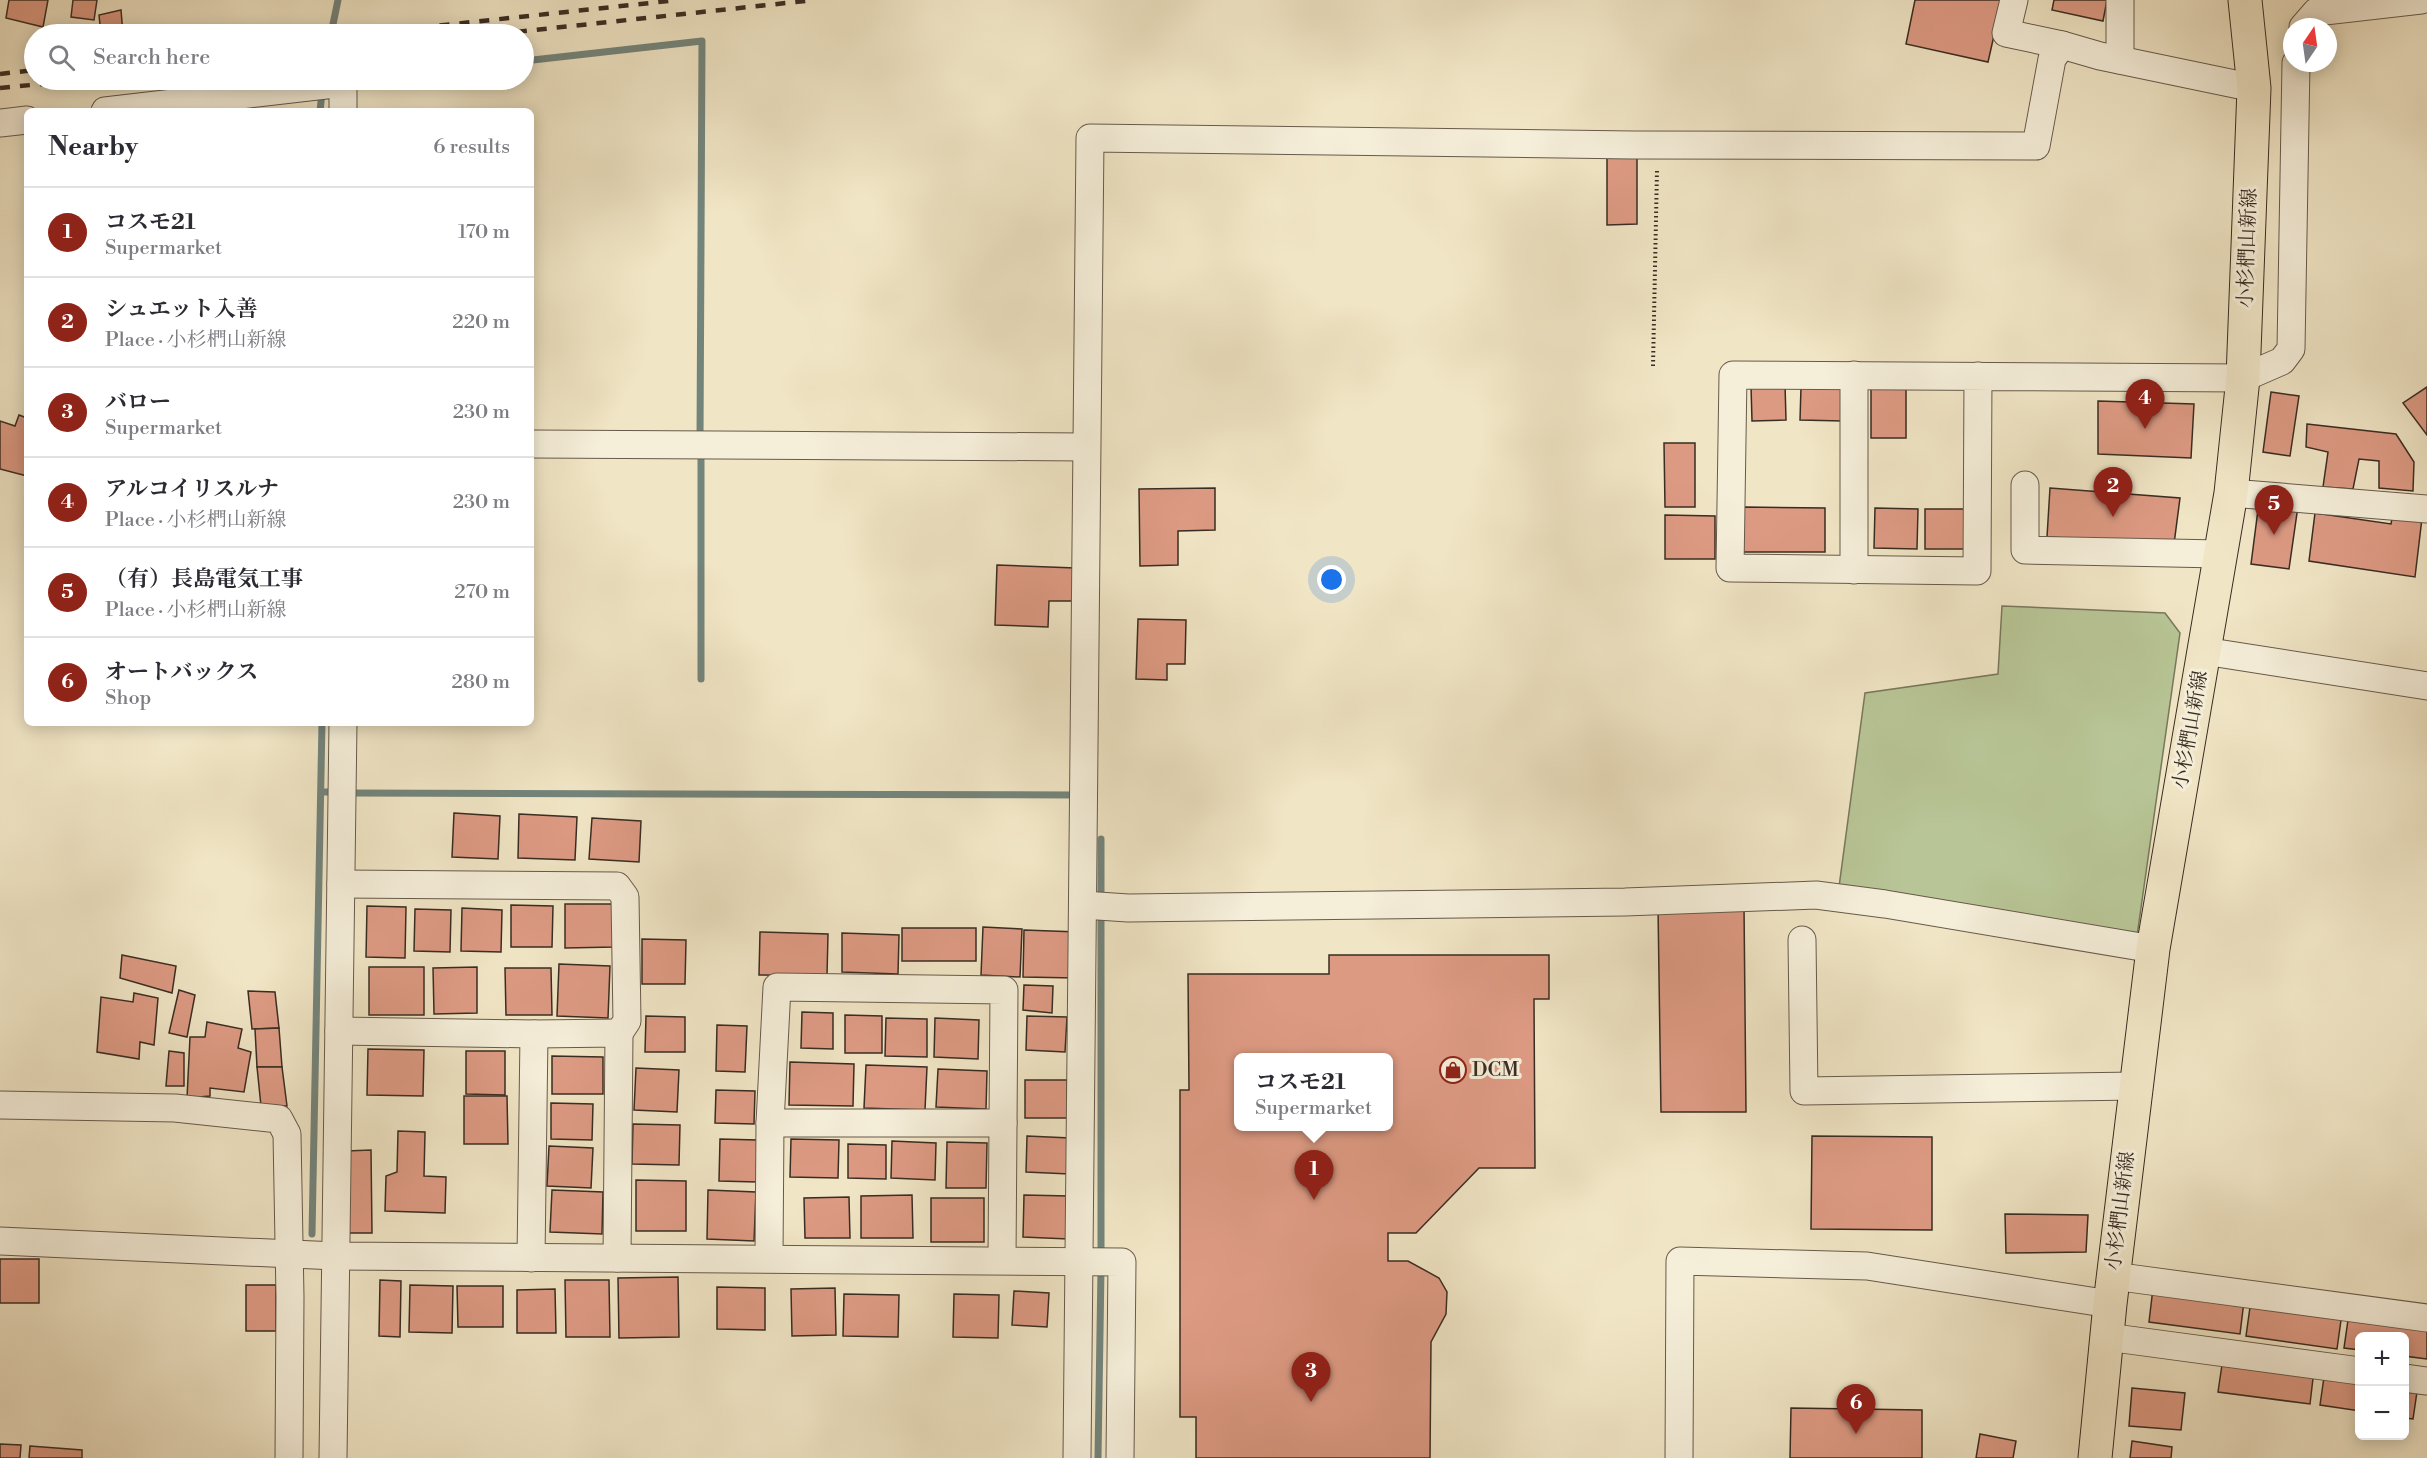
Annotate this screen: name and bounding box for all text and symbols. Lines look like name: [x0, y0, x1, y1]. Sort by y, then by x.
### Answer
north arrow: [2283, 18, 2337, 72]
search box: [24, 24, 534, 90]
icon: search: [45, 41, 78, 74]
text: Search here: [93, 44, 210, 71]
text: Nearby: [48, 131, 138, 163]
text: 6 results: [433, 135, 510, 160]
street label: 小杉椚山新線: [2233, 188, 2263, 308]
text: コスモ21: [105, 209, 196, 236]
text: 1: [63, 220, 72, 245]
text: 170 m: [458, 220, 510, 245]
text: Supermarket: [105, 236, 222, 261]
text: シュエット入善: [105, 296, 258, 323]
text: 2: [61, 310, 74, 335]
text: 220 m: [452, 310, 510, 335]
text: Place · 小杉椚山新線: [105, 328, 286, 353]
pin: 4: [2126, 380, 2164, 429]
text: バロー: [105, 389, 171, 416]
text: 3: [61, 400, 74, 425]
text: 230 m: [453, 400, 510, 425]
text: Supermarket: [105, 416, 222, 441]
pin: 2: [2094, 468, 2132, 517]
text: アルコイリスルナ: [105, 476, 279, 503]
pin: 5: [2254, 486, 2294, 535]
text: 4: [61, 490, 74, 515]
text: 230 m: [453, 490, 510, 515]
text: Place · 小杉椚山新線: [105, 508, 286, 533]
your location: [1317, 565, 1346, 594]
text: （有）長島電気工事: [105, 566, 303, 593]
text: 5: [61, 580, 74, 605]
text: 270 m: [454, 580, 510, 605]
text: Place · 小杉椚山新線: [105, 598, 286, 623]
text: オートバックス: [105, 659, 258, 686]
street label: 小杉椚山新線: [2168, 669, 2214, 791]
text: 6: [61, 670, 74, 695]
text: 280 m: [451, 670, 510, 695]
text: Shop: [105, 686, 151, 711]
popup: [1234, 1053, 1393, 1131]
shop icon: DCM: [1438, 1055, 1468, 1085]
place label: DCM: [1472, 1058, 1519, 1083]
text: コスモ21: [1255, 1069, 1346, 1096]
text: Supermarket: [1255, 1096, 1372, 1121]
pin: 1: [1294, 1150, 1334, 1200]
street label: 小杉椚山新線: [2101, 1150, 2141, 1272]
map controls: [2355, 1332, 2409, 1440]
button: +: [2355, 1332, 2409, 1386]
pin: 3: [1292, 1352, 1330, 1402]
pin: 6: [1836, 1384, 1876, 1434]
button: −: [2355, 1386, 2409, 1440]

